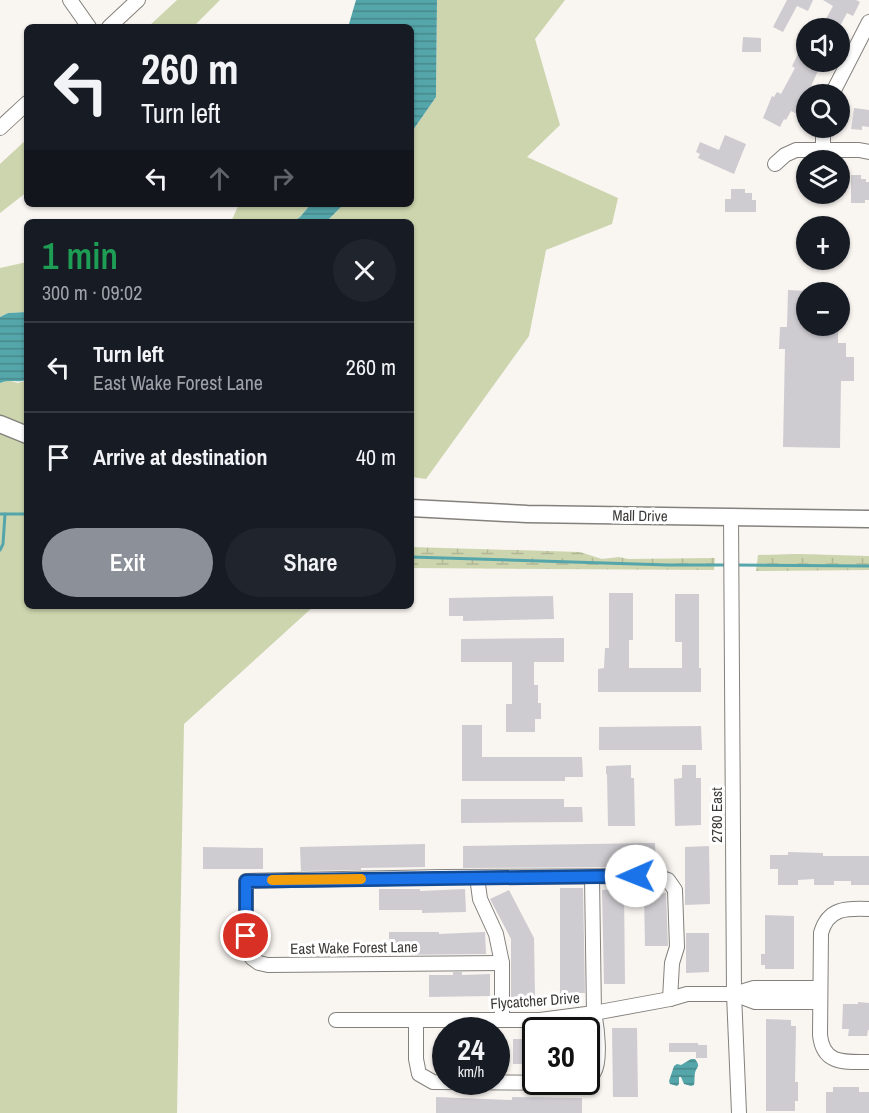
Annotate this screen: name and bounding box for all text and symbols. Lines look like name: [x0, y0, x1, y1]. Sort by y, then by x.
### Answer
map controls: [796, 18, 850, 336]
button: sound: [796, 18, 850, 72]
text: 260 m: [141, 41, 239, 97]
icon: left: [42, 48, 120, 126]
button: search: [796, 84, 850, 138]
text: Turn left: [141, 95, 220, 131]
button: layers: [796, 150, 850, 204]
icon: left: [140, 162, 173, 195]
icon: ahead: [203, 162, 236, 195]
icon: right: [266, 162, 299, 195]
button: +: [796, 216, 850, 270]
text: 1 min: [42, 232, 118, 280]
button: close: [333, 239, 396, 302]
text: 300 m · 09:02: [42, 279, 142, 306]
button: −: [796, 282, 850, 336]
text: Turn left: [93, 339, 164, 369]
icon: left: [42, 351, 75, 384]
text: 260 m: [346, 352, 396, 382]
text: East Wake Forest Lane: [93, 369, 263, 396]
icon: arrive: [42, 441, 75, 474]
text: Arrive at destination: [93, 442, 267, 472]
text: 40 m: [356, 442, 396, 472]
street label: Mall Drive: [612, 505, 668, 526]
button: Exit: [42, 528, 213, 597]
button: Share: [225, 528, 396, 597]
street label: 2780 East: [706, 787, 727, 843]
position arrow: [604, 844, 668, 908]
pin: [220, 910, 271, 961]
icon: arrive: [229, 919, 262, 952]
street label: East Wake Forest Lane: [290, 936, 418, 959]
street label: Flycatcher Drive: [490, 987, 581, 1014]
speed limit sign: 30: [522, 1017, 600, 1095]
text: 24: [457, 1029, 485, 1069]
text: km/h: [458, 1061, 484, 1082]

